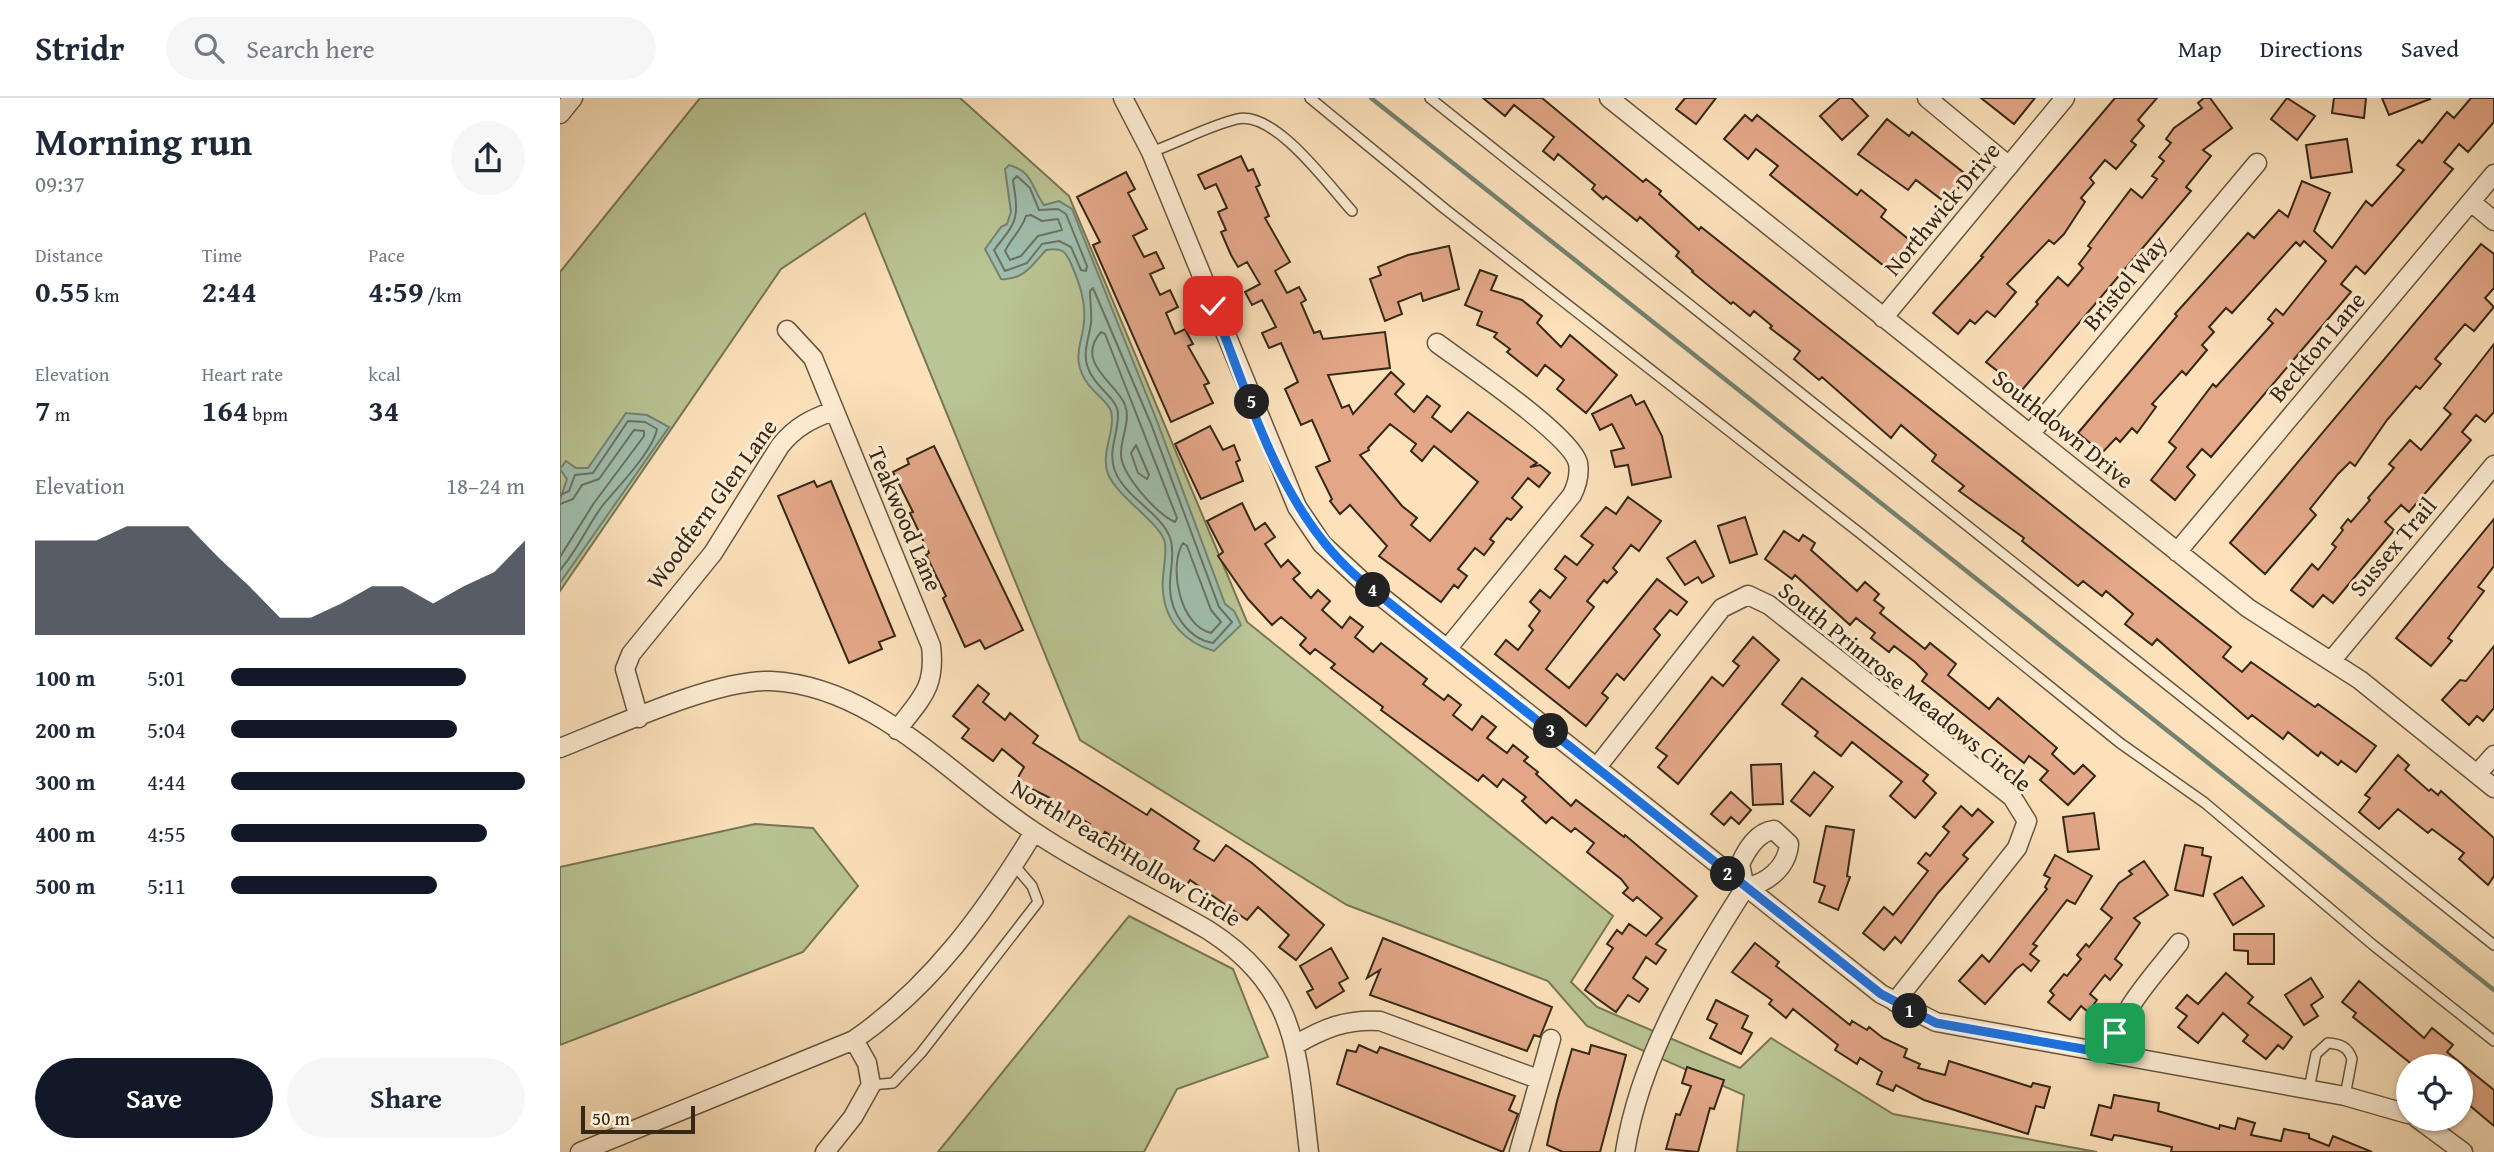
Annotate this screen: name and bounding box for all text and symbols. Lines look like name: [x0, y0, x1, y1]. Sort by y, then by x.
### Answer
search box: [166, 17, 656, 80]
text: Stridr: [35, 24, 124, 72]
icon: search: [190, 29, 228, 67]
text: Search here: [246, 29, 375, 68]
text: Map: [2178, 31, 2222, 66]
text: Directions: [2260, 31, 2363, 66]
text: Saved: [2401, 31, 2459, 66]
text: Morning run: [35, 113, 252, 169]
button: share: [451, 121, 525, 195]
street label: Northwick Drive: [1875, 134, 2008, 283]
text: 09:37: [35, 167, 85, 200]
street label: Bristol Way: [2074, 227, 2175, 338]
text: Distance: [35, 241, 103, 269]
text: Time: [202, 241, 242, 269]
text: Pace: [368, 241, 405, 269]
text: 0.55: [35, 269, 90, 313]
text: 2:44: [202, 269, 257, 313]
text: 4:59: [368, 269, 423, 313]
pin: [1183, 276, 1243, 336]
text: km: [90, 281, 119, 309]
text: /km: [423, 281, 462, 309]
street label: Beckton Lane: [2260, 284, 2373, 409]
icon: check: [1194, 287, 1232, 325]
text: Elevation: [35, 360, 109, 388]
text: Heart rate: [202, 360, 283, 388]
text: kcal: [368, 360, 401, 388]
street label: Southdown Drive: [1985, 360, 2142, 497]
pin: 5: [1234, 384, 1270, 420]
text: 5: [1247, 387, 1256, 415]
text: 7: [35, 388, 51, 432]
text: 164: [202, 388, 248, 432]
text: 34: [368, 388, 399, 432]
text: m: [51, 400, 70, 428]
text: bpm: [248, 400, 288, 428]
street label: Woodfern Glen Lane: [638, 411, 785, 596]
street label: Teakwood Lane: [859, 441, 952, 597]
text: Elevation: [35, 469, 125, 502]
text: 18–24 m: [446, 469, 525, 502]
street label: Sussex Trail: [2341, 489, 2445, 604]
pin: 4: [1356, 573, 1390, 608]
street label: South Primrose Meadows Circle: [1771, 573, 2040, 800]
text: 4: [1368, 575, 1377, 603]
text: 100 m: [35, 661, 96, 694]
text: 5:01: [147, 661, 186, 694]
text: 200 m: [35, 713, 96, 746]
text: 5:04: [147, 713, 186, 746]
pin: 3: [1534, 714, 1569, 748]
text: 3: [1546, 716, 1555, 744]
text: 300 m: [35, 765, 96, 798]
text: 4:44: [147, 765, 186, 798]
street label: North Peach Hollow Circle: [1005, 770, 1248, 935]
text: 400 m: [35, 817, 96, 850]
text: 4:55: [147, 817, 186, 850]
pin: 2: [1710, 856, 1746, 892]
text: 2: [1723, 859, 1732, 887]
text: 500 m: [35, 869, 96, 902]
text: 5:11: [147, 869, 186, 902]
pin: 1: [1892, 993, 1928, 1028]
text: 1: [1905, 996, 1914, 1024]
pin: [2085, 1003, 2145, 1063]
icon: arrive: [2096, 1014, 2134, 1052]
map controls: [2396, 1054, 2473, 1131]
button: locate: [2396, 1054, 2473, 1131]
button: Save: [35, 1058, 273, 1138]
button: Share: [287, 1058, 525, 1138]
scale bar: [581, 1103, 695, 1135]
text: 50 m: [592, 1104, 630, 1132]

